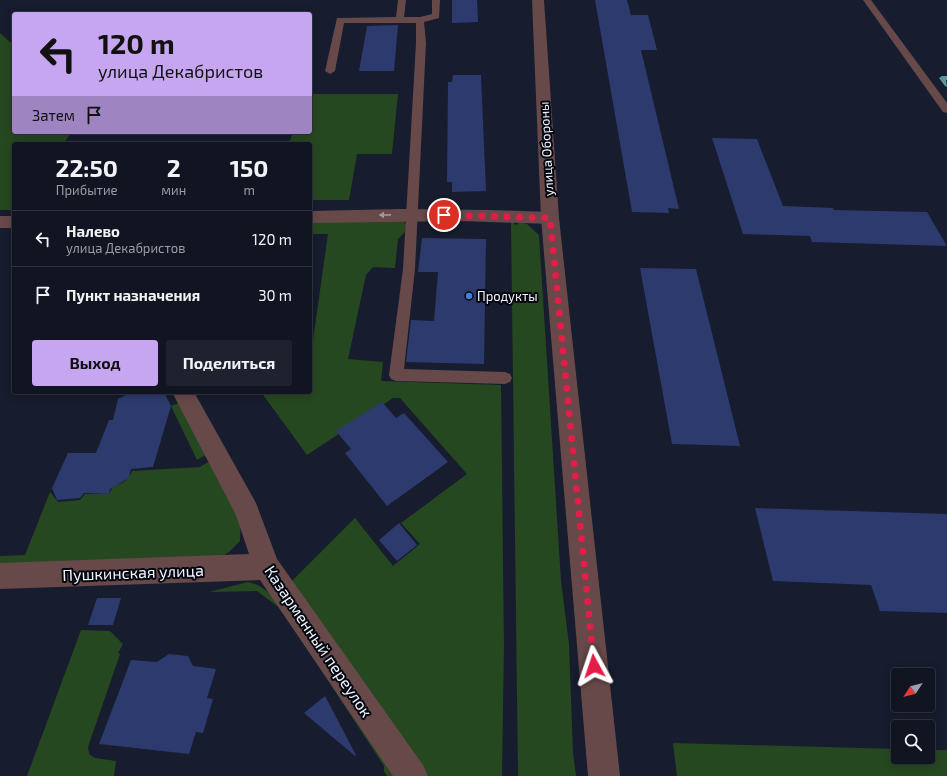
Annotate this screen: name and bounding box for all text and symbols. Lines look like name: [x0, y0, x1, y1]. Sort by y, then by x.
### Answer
text: 120 m: [98, 26, 175, 60]
icon: left: [32, 28, 84, 80]
text: улица Декабристов: [98, 60, 263, 82]
street label: улица Обороны: [536, 101, 556, 197]
icon: arrive: [83, 104, 105, 126]
text: Затем: [32, 106, 75, 124]
text: 22:50: [55, 153, 118, 182]
text: 2: [167, 153, 181, 182]
text: 150: [230, 153, 269, 182]
text: Прибытие: [56, 182, 118, 198]
text: мин: [161, 182, 186, 198]
text: m: [243, 182, 255, 198]
pin: [427, 198, 461, 232]
icon: arrive: [433, 204, 455, 226]
one-way arrow: [378, 212, 391, 218]
text: Налево: [66, 222, 120, 240]
icon: left: [32, 228, 54, 250]
text: 120 m: [252, 230, 292, 248]
text: улица Декабристов: [66, 240, 185, 256]
icon: arrive: [32, 284, 54, 306]
text: Пункт назначения: [66, 286, 200, 304]
text: 30 m: [258, 286, 292, 304]
place label: Продукты: [477, 288, 538, 304]
marker: Продукты: [464, 291, 474, 301]
button: Выход: [32, 340, 158, 386]
button: Поделиться: [166, 340, 292, 386]
street label: Пушкинская улица: [62, 560, 204, 585]
street label: Казарменный переулок: [260, 562, 377, 721]
position arrow: [573, 645, 615, 687]
north arrow: [891, 668, 935, 712]
map controls: [891, 668, 935, 764]
button: search: [891, 720, 935, 764]

